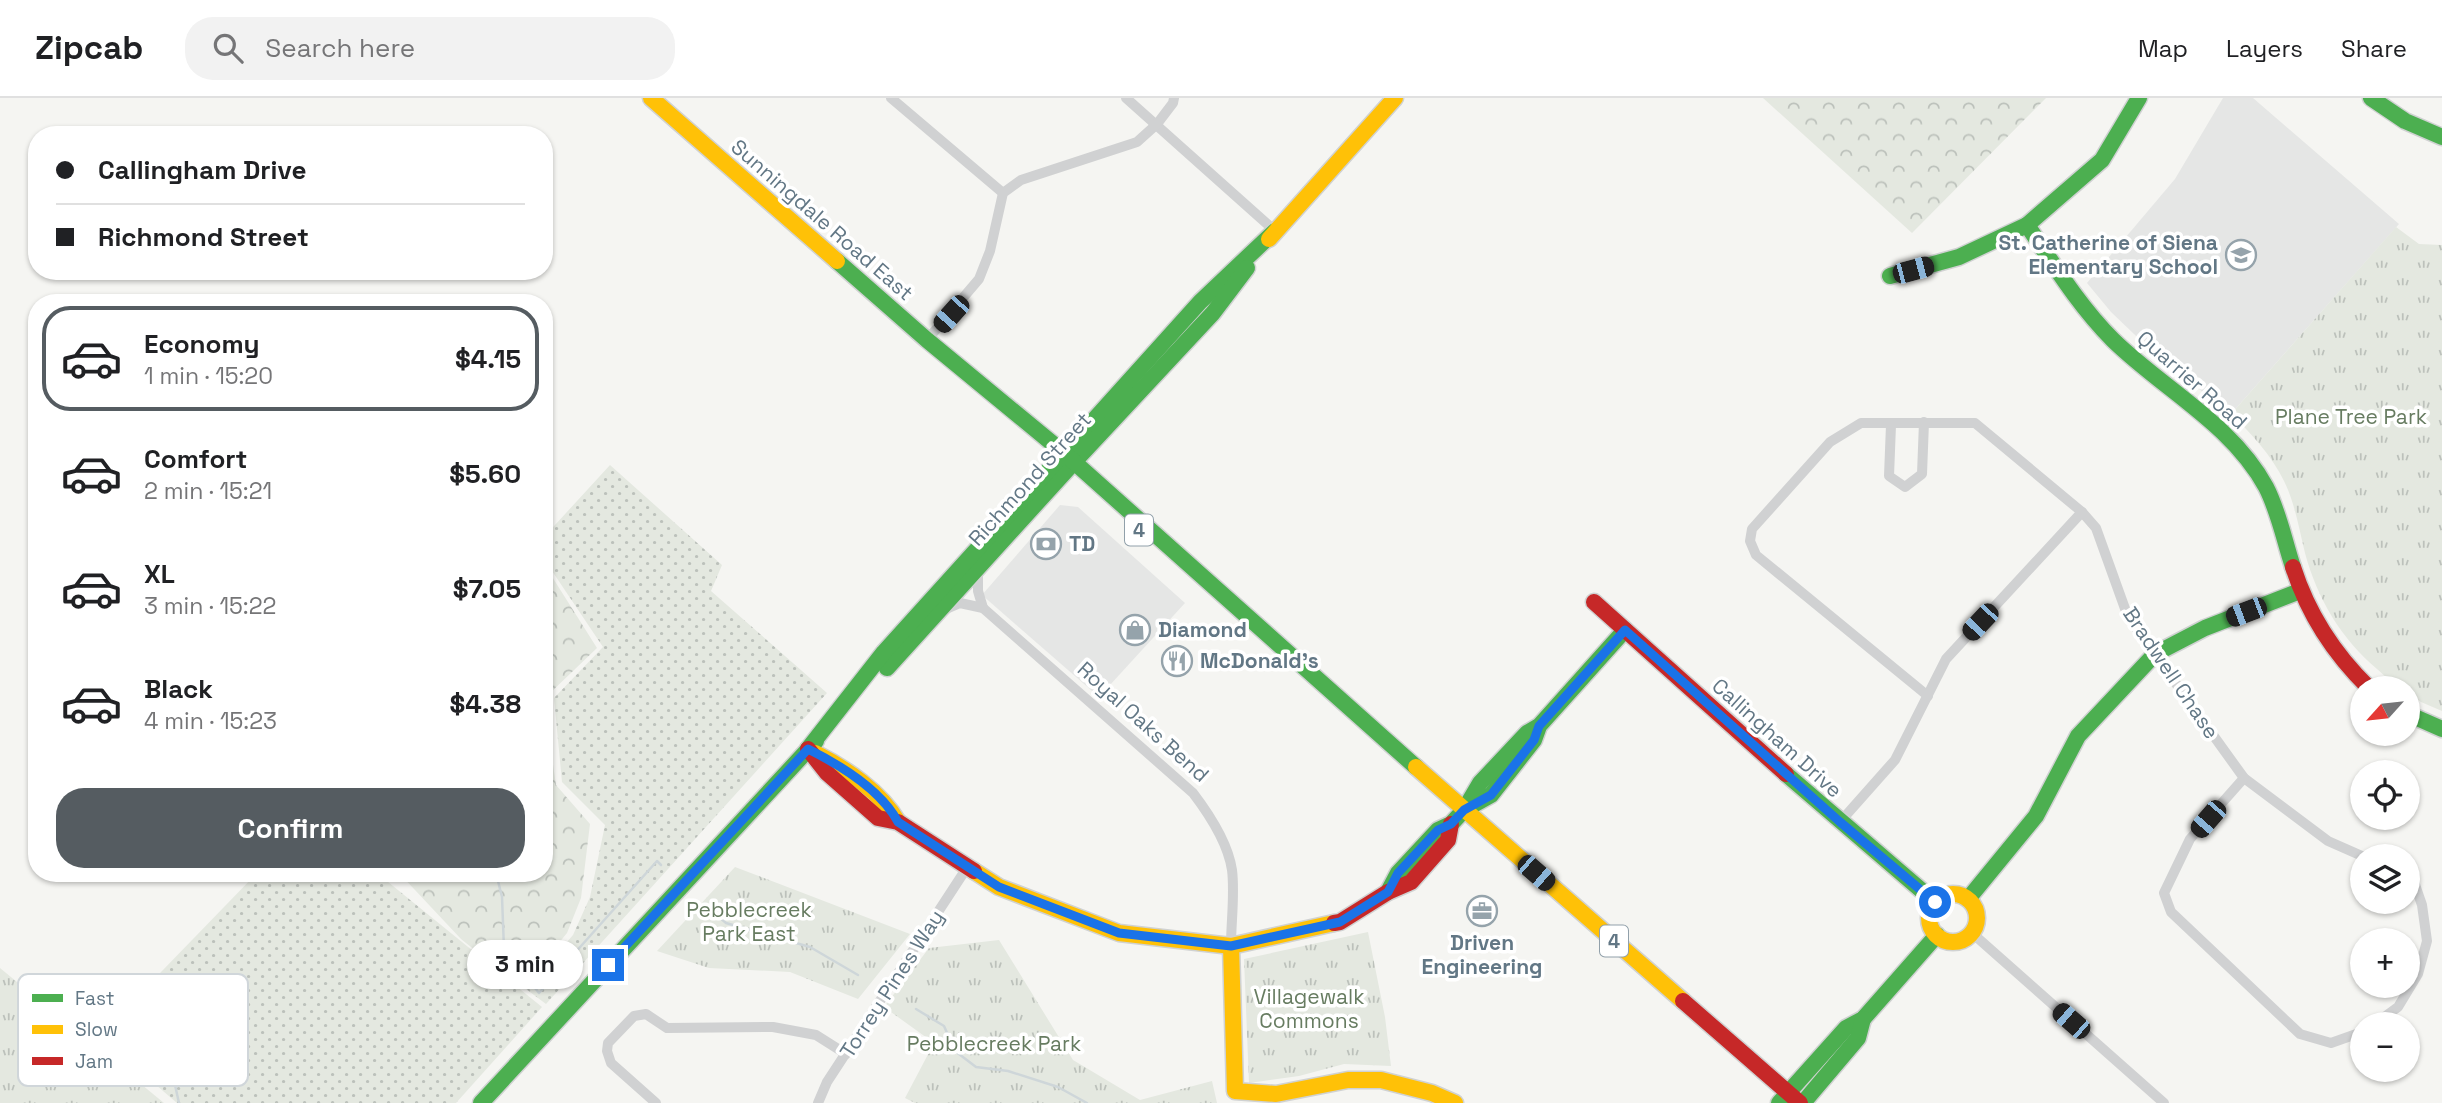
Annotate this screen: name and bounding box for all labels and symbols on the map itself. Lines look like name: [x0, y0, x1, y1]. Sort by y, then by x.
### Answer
street label: Sunningdale Road East: [726, 133, 919, 306]
place label: St. Catherine of Siena Elementary School: [1998, 229, 2218, 280]
school or university icon: St. Catherine of Siena Elementary School: [2224, 238, 2258, 272]
car: [1890, 254, 1937, 286]
car: [930, 291, 973, 337]
street label: Quarrier Road: [2132, 324, 2253, 435]
park label: Plane Tree Park: [2275, 403, 2427, 430]
street label: Richmond Street: [962, 406, 1097, 551]
road number: 4: [1125, 514, 1153, 546]
bank icon: TD: [1029, 527, 1063, 561]
place label: TD: [1069, 530, 1095, 557]
car: [2223, 595, 2270, 629]
car: [1958, 599, 2003, 645]
street label: Bradwell Chase: [2117, 602, 2225, 744]
shop icon: Diamond: [1118, 613, 1152, 647]
place label: Diamond: [1158, 616, 1247, 643]
restaurant icon: McDonald's: [1160, 644, 1194, 678]
place label: McDonald's: [1200, 647, 1319, 674]
street label: Royal Oaks Bend: [1072, 655, 1215, 788]
street label: Callingham Drive: [1707, 672, 1848, 803]
north arrow: [2350, 676, 2420, 746]
car: [2187, 796, 2230, 842]
car: [1514, 851, 1559, 895]
route start: [1919, 886, 1951, 918]
office icon: Driven Engineering: [1465, 894, 1499, 928]
park label: Pebblecreek Park East: [686, 896, 812, 947]
street label: Torrey Pines Way: [834, 904, 950, 1063]
road number: 4: [1600, 926, 1628, 956]
place label: Driven Engineering: [1422, 929, 1542, 980]
callout: 3 min: [468, 940, 584, 990]
route end: [592, 949, 624, 981]
legend: [18, 974, 248, 1086]
park label: Villagewalk Commons: [1253, 983, 1365, 1034]
text: Fast: [75, 986, 115, 1011]
car: [2049, 999, 2094, 1043]
text: Slow: [75, 1017, 118, 1042]
park label: Pebblecreek Park: [907, 1030, 1081, 1057]
text: Jam: [75, 1049, 113, 1074]

